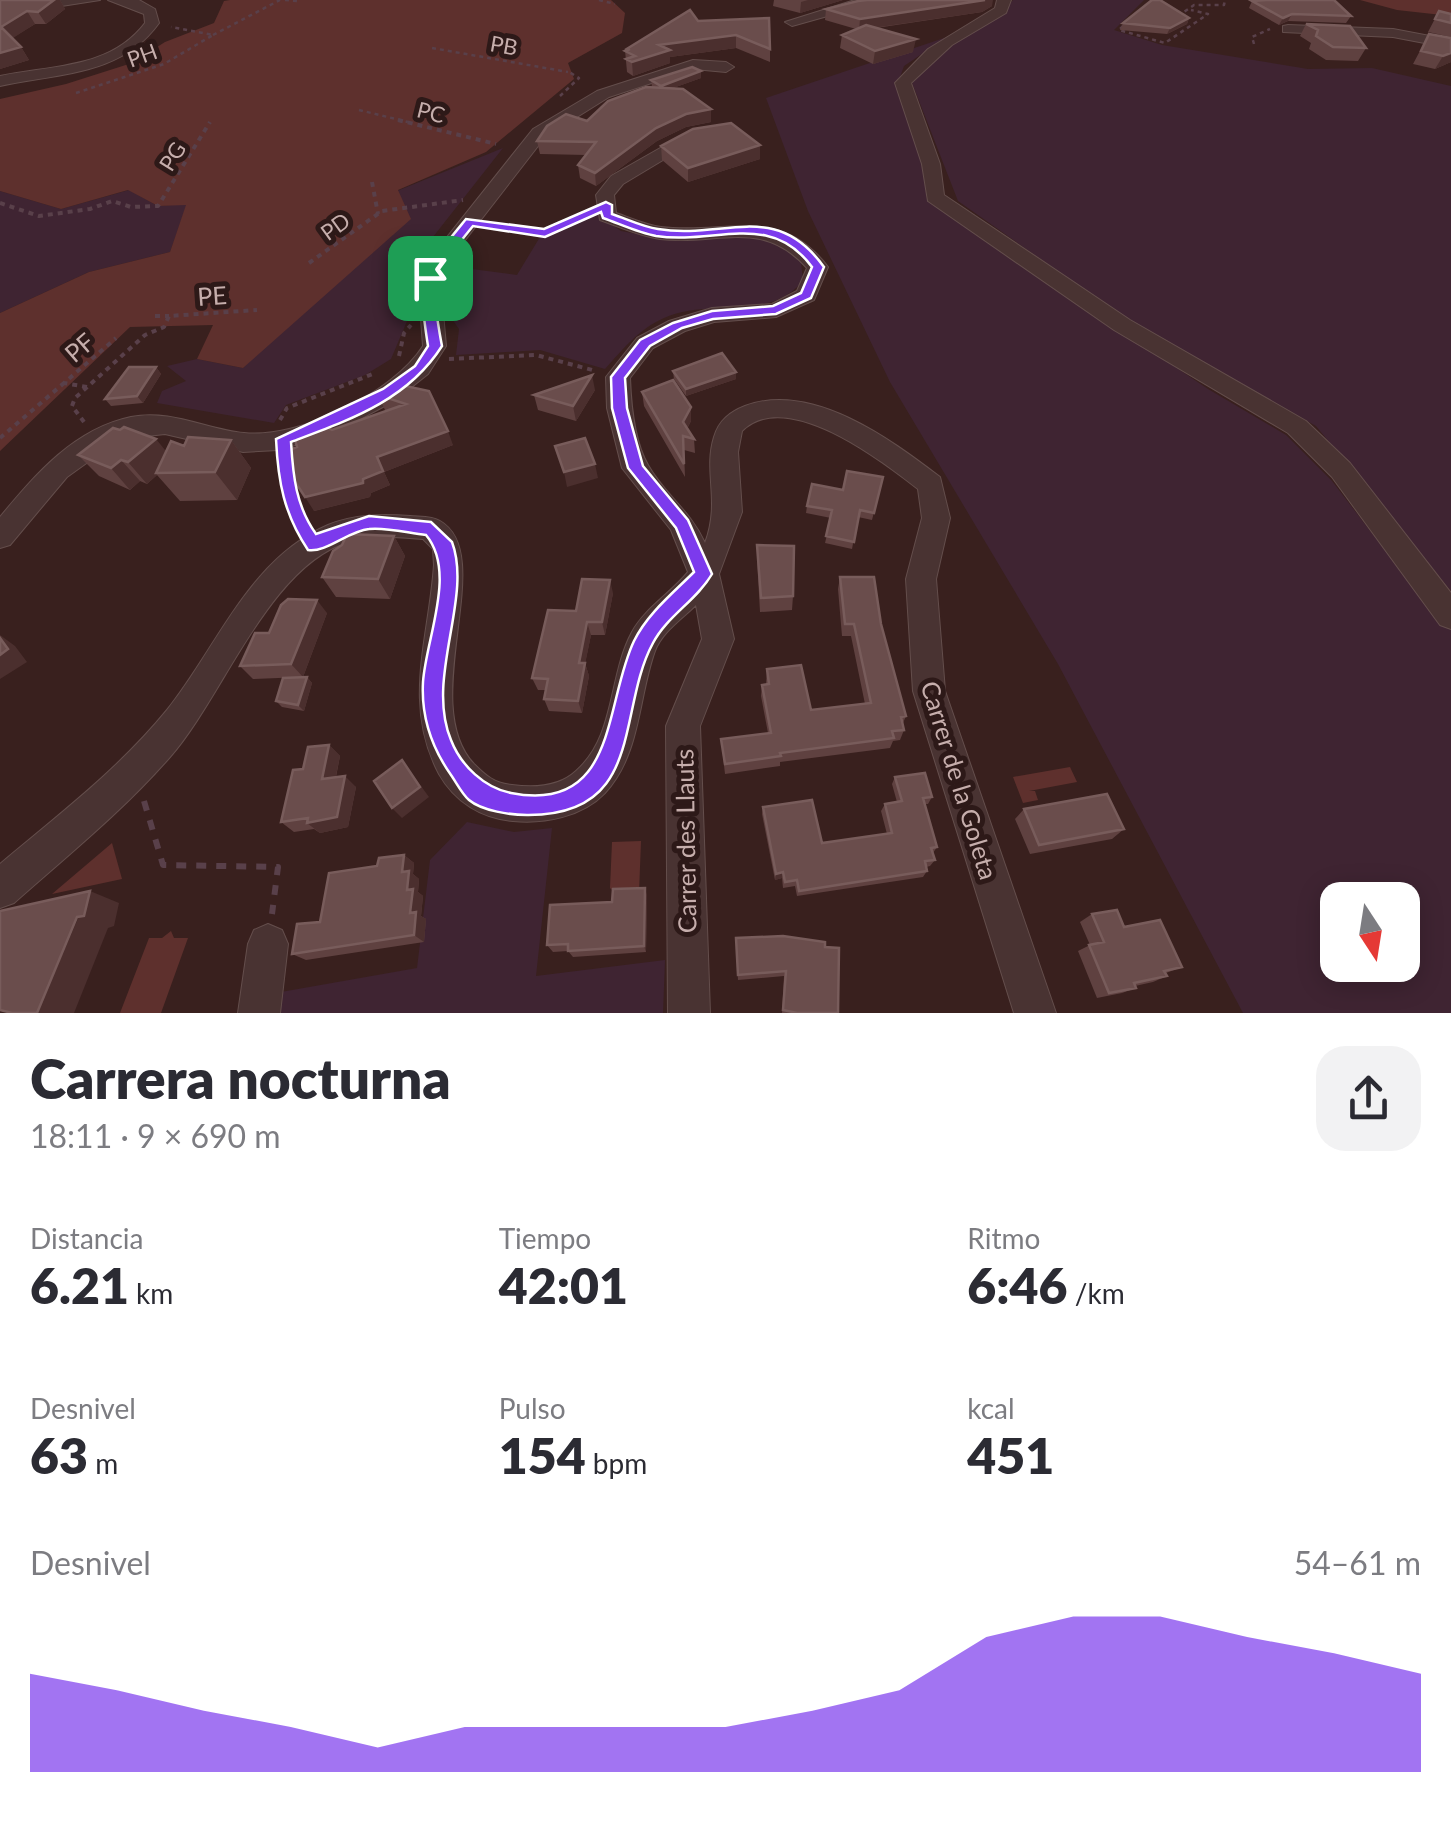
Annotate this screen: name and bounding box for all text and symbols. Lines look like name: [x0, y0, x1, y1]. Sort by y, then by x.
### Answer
street label: PB: [488, 29, 520, 61]
street label: PH: [123, 37, 161, 73]
street label: PC: [414, 96, 448, 129]
street label: PG: [153, 136, 191, 176]
street label: PD: [315, 206, 355, 246]
pin: [388, 236, 473, 321]
icon: arrive: [403, 251, 458, 306]
street label: PE: [196, 279, 228, 311]
street label: PF: [58, 326, 100, 368]
street label: Carrer de la Goleta: [916, 677, 1004, 883]
street label: Carrer des Llauts: [668, 749, 702, 933]
north arrow: [1320, 882, 1420, 982]
map controls: [1320, 882, 1420, 982]
text: Carrera nocturna: [30, 1045, 451, 1111]
button: share: [1316, 1046, 1421, 1151]
text: 18:11 · 9 × 690 m: [30, 1116, 281, 1155]
text: Distancia: [30, 1221, 143, 1255]
text: Tiempo: [499, 1221, 591, 1255]
text: Ritmo: [967, 1221, 1040, 1255]
text: 6.21: [30, 1255, 129, 1315]
text: 42:01: [499, 1255, 628, 1315]
text: 6:46: [967, 1255, 1068, 1315]
text: km: [129, 1276, 173, 1310]
text: /km: [1068, 1276, 1125, 1310]
text: Desnivel: [30, 1391, 136, 1425]
text: Pulso: [499, 1391, 566, 1425]
text: kcal: [967, 1391, 1015, 1425]
text: 63: [30, 1425, 88, 1485]
text: 154: [499, 1425, 586, 1485]
text: 451: [967, 1425, 1054, 1485]
text: m: [88, 1446, 118, 1480]
text: bpm: [586, 1446, 647, 1480]
text: Desnivel: [30, 1543, 151, 1582]
text: 54–61 m: [1294, 1543, 1421, 1582]

